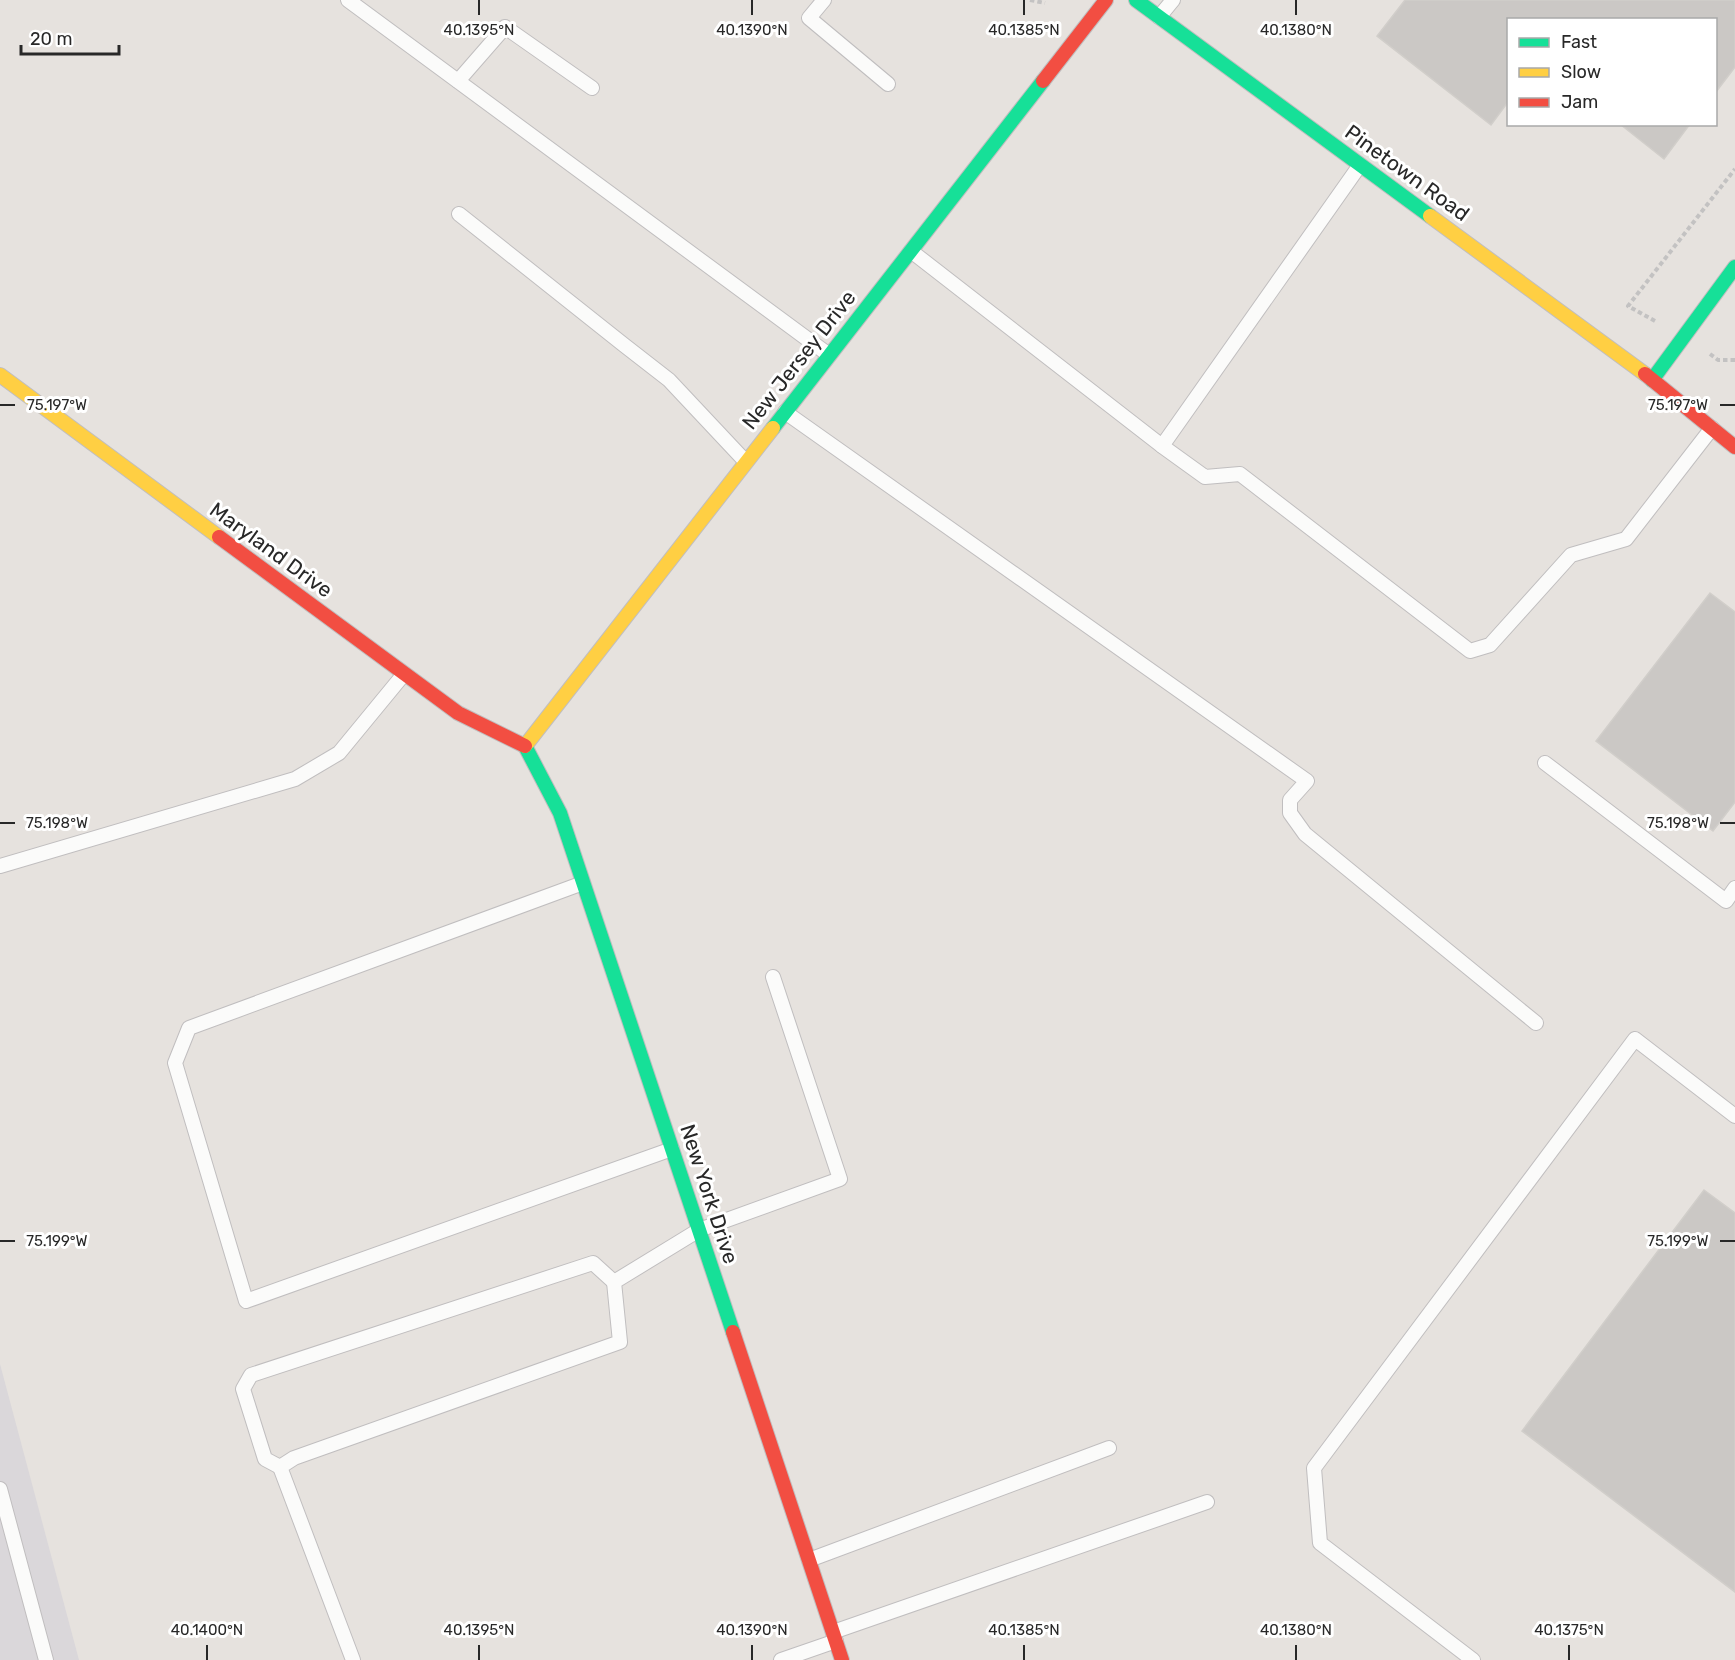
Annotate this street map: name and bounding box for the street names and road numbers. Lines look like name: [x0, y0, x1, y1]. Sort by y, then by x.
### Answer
street label: Pinetown Road: [1340, 119, 1474, 226]
street label: New Jersey Drive: [737, 285, 861, 434]
street label: Maryland Drive: [205, 497, 337, 602]
street label: New York Drive: [675, 1121, 744, 1267]

